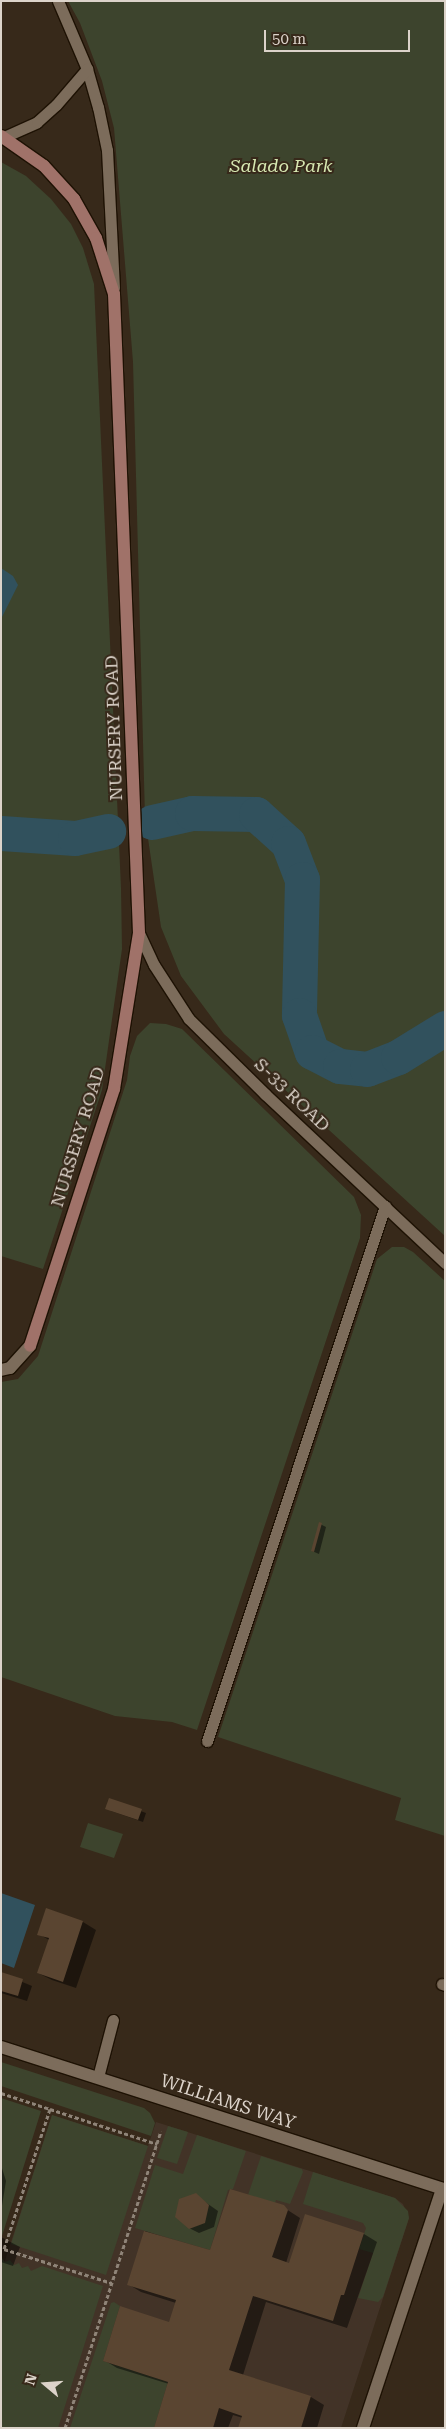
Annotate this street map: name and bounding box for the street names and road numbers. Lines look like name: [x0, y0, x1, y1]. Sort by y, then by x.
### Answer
street label: NURSERY ROAD: [101, 655, 127, 801]
street label: S-33 ROAD: [250, 1054, 334, 1136]
street label: NURSERY ROAD: [46, 1064, 110, 1210]
street label: WILLIAMS WAY: [158, 2070, 298, 2134]

